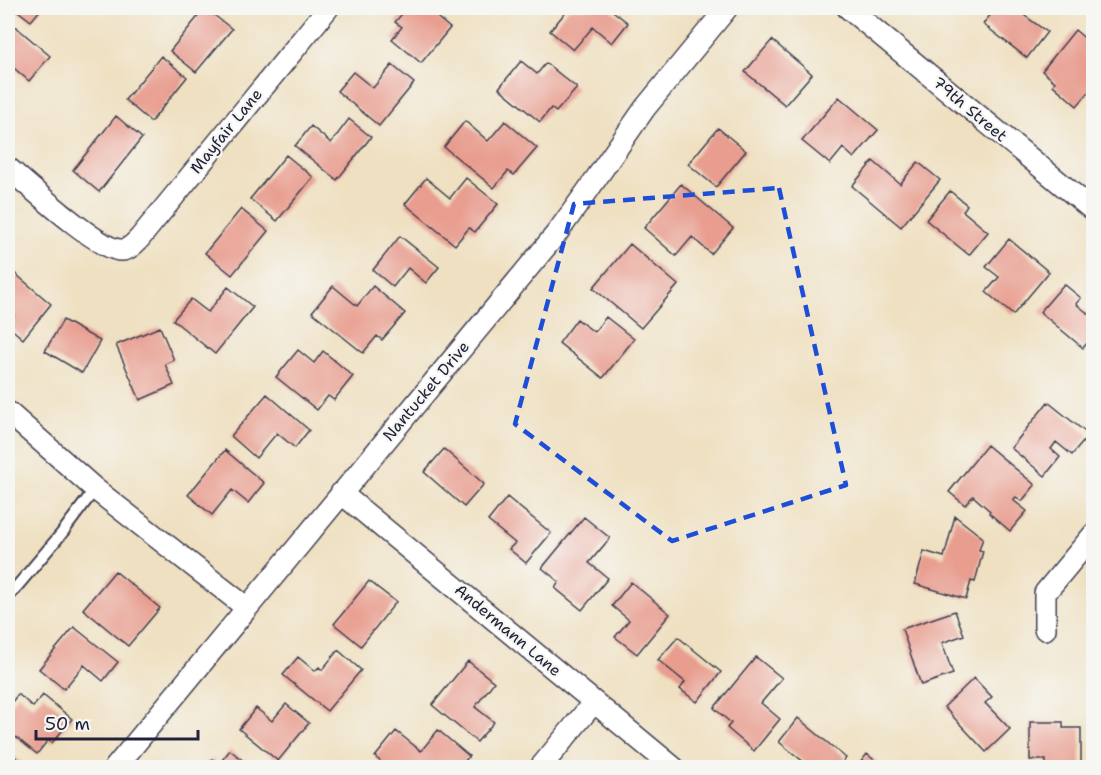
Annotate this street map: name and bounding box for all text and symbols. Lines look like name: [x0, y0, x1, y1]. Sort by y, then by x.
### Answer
street label: 79th Street: [928, 72, 1012, 146]
street label: Mayfair Lane: [185, 84, 267, 178]
street label: Nantucket Drive: [378, 337, 474, 445]
street label: Andermann Lane: [450, 579, 566, 681]
scale bar: [36, 703, 198, 741]
text: 50 m: [45, 712, 90, 736]

